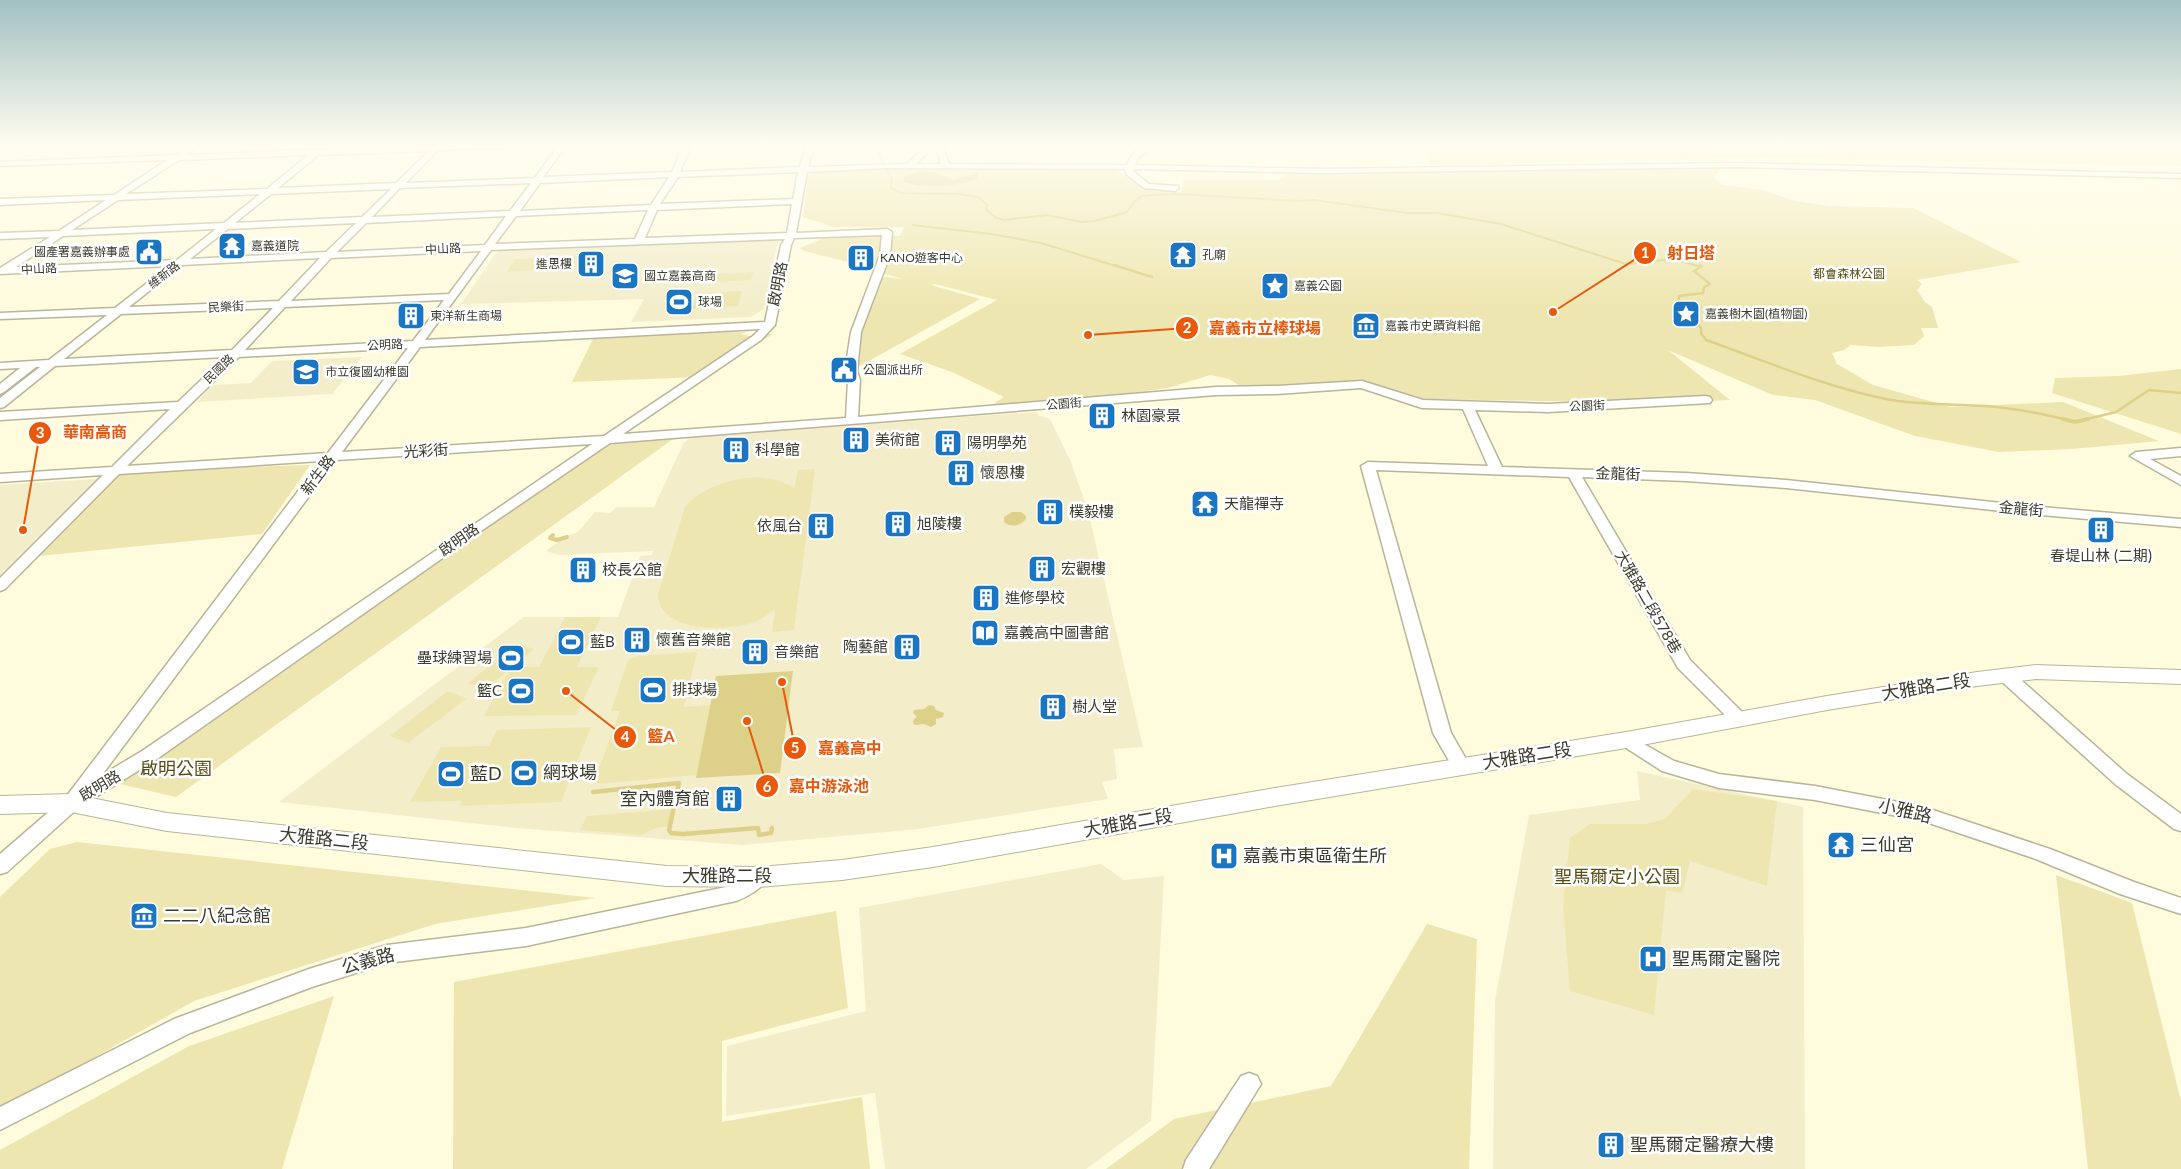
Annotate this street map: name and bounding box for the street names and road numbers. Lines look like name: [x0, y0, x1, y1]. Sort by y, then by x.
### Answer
street label: 中山路: [425, 240, 461, 257]
street label: 維新路: [145, 258, 182, 292]
street label: 中山路: [21, 260, 57, 277]
street label: 啟明路: [764, 260, 790, 308]
street label: 民樂街: [208, 298, 244, 315]
street label: 公明路: [367, 336, 403, 353]
street label: 民國路: [200, 351, 237, 386]
street label: 公園街: [1045, 394, 1083, 413]
street label: 公園街: [1569, 397, 1605, 414]
street label: 光彩街: [403, 439, 449, 461]
street label: 新生路: [296, 451, 338, 498]
street label: 金龍街: [1595, 463, 1641, 483]
street label: 金龍街: [1998, 497, 2044, 519]
street label: 啟明路: [435, 519, 482, 559]
street label: 大雅路二段578巷: [1612, 547, 1686, 656]
street label: 大雅路二段: [1880, 668, 1972, 704]
street label: 大雅路二段: [1481, 737, 1573, 773]
street label: 啟明路: [76, 766, 123, 804]
street label: 小雅路: [1876, 793, 1934, 827]
street label: 大雅路二段: [1082, 803, 1174, 841]
street label: 大雅路二段: [278, 822, 370, 854]
street label: 大雅路二段: [682, 864, 772, 886]
street label: 公義路: [339, 942, 397, 978]

